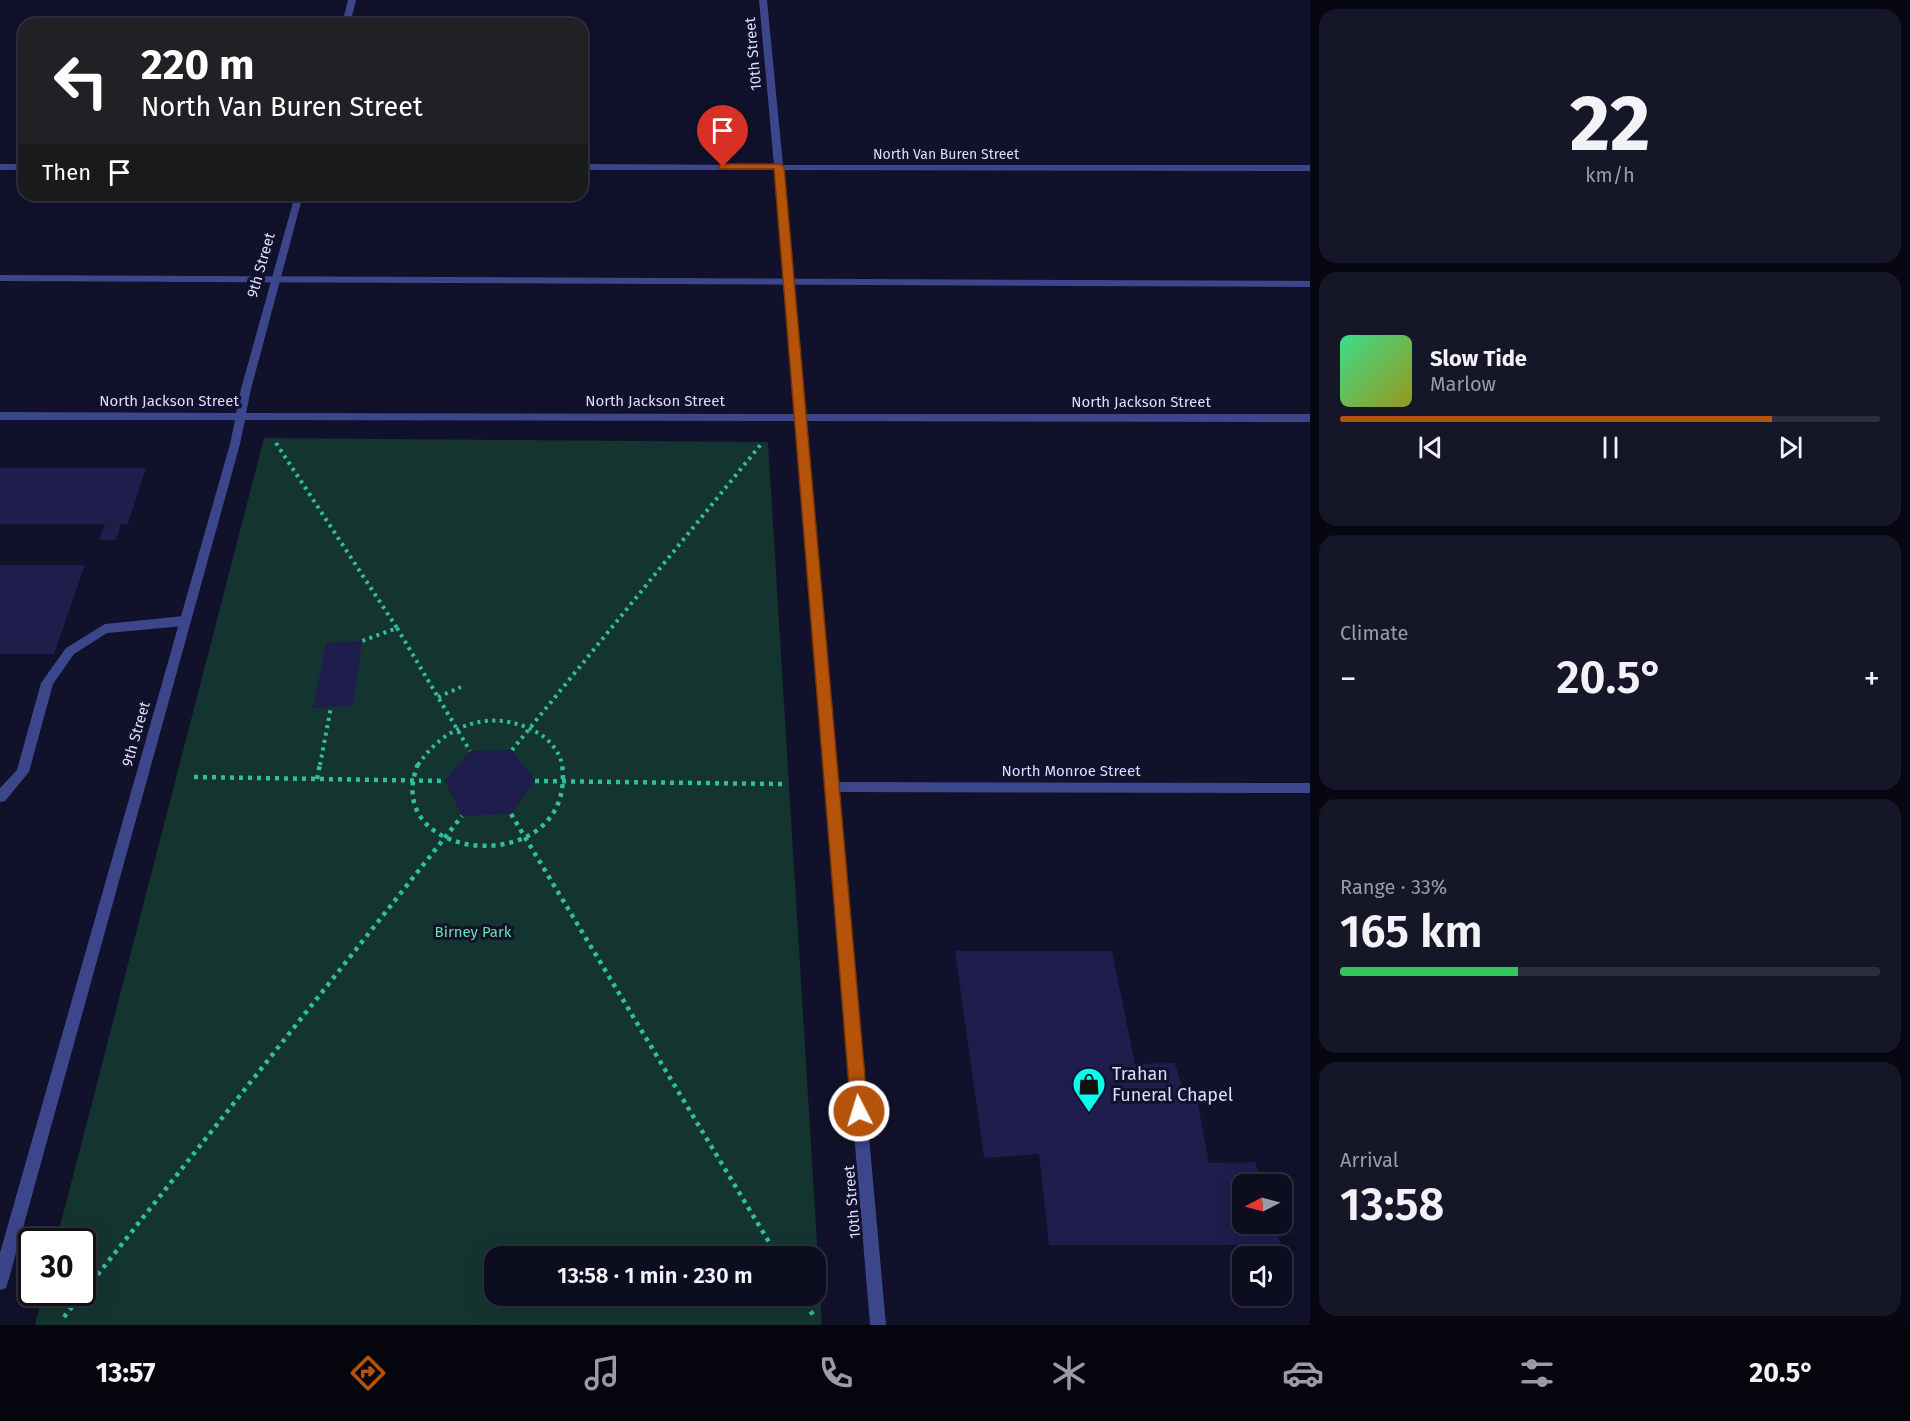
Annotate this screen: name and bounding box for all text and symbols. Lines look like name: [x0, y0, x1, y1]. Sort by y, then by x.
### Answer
street label: 10th Street: [741, 16, 765, 92]
text: 220 m: [141, 40, 254, 90]
icon: left: [42, 42, 120, 120]
text: 22: [1570, 77, 1650, 171]
text: North Van Buren Street: [141, 91, 423, 123]
pin: [697, 105, 748, 167]
icon: arrive: [706, 114, 739, 147]
street label: North Van Buren Street: [873, 146, 1020, 163]
icon: arrive: [103, 156, 136, 189]
text: Then: [42, 159, 91, 186]
text: km/h: [1585, 163, 1635, 187]
street label: 9th Street: [243, 230, 279, 300]
text: Slow Tide: [1430, 345, 1527, 372]
text: Marlow: [1430, 372, 1496, 396]
street label: North Jackson Street: [99, 392, 239, 410]
street label: North Jackson Street: [585, 392, 725, 410]
street label: North Jackson Street: [1071, 393, 1211, 411]
icon: previous: [1414, 431, 1447, 464]
icon: pause: [1594, 431, 1627, 464]
icon: next: [1774, 431, 1807, 464]
text: Climate: [1340, 621, 1408, 645]
text: 20.5°: [1556, 651, 1664, 705]
text: −: [1340, 659, 1357, 699]
text: +: [1864, 659, 1880, 699]
street label: 9th Street: [118, 699, 154, 769]
street label: North Monroe Street: [1001, 762, 1141, 780]
text: Range · 33%: [1340, 875, 1447, 899]
text: 165 km: [1340, 905, 1483, 959]
park label: Birney Park: [435, 923, 512, 941]
place label: Trahan Funeral Chapel: [1112, 1063, 1233, 1106]
shop icon: Trahan Funeral Chapel: [1071, 1066, 1107, 1113]
position arrow: [827, 1079, 891, 1143]
text: Arrival: [1340, 1148, 1399, 1172]
street label: 10th Street: [840, 1164, 864, 1240]
north arrow: [1232, 1174, 1292, 1234]
map controls: [1232, 1174, 1292, 1306]
text: 13:58: [1340, 1178, 1444, 1232]
speed limit sign: 30: [18, 1228, 96, 1306]
button: sound: [1232, 1246, 1292, 1306]
text: 13:58 · 1 min · 230 m: [557, 1262, 753, 1289]
icon: directions: [347, 1352, 389, 1394]
icon: music: [581, 1352, 623, 1394]
icon: phone: [815, 1352, 857, 1394]
icon: climate: [1048, 1352, 1090, 1394]
icon: car: [1282, 1352, 1324, 1394]
icon: filters: [1516, 1352, 1558, 1394]
text: 13:57: [96, 1357, 155, 1389]
text: 20.5°: [1749, 1357, 1814, 1389]

